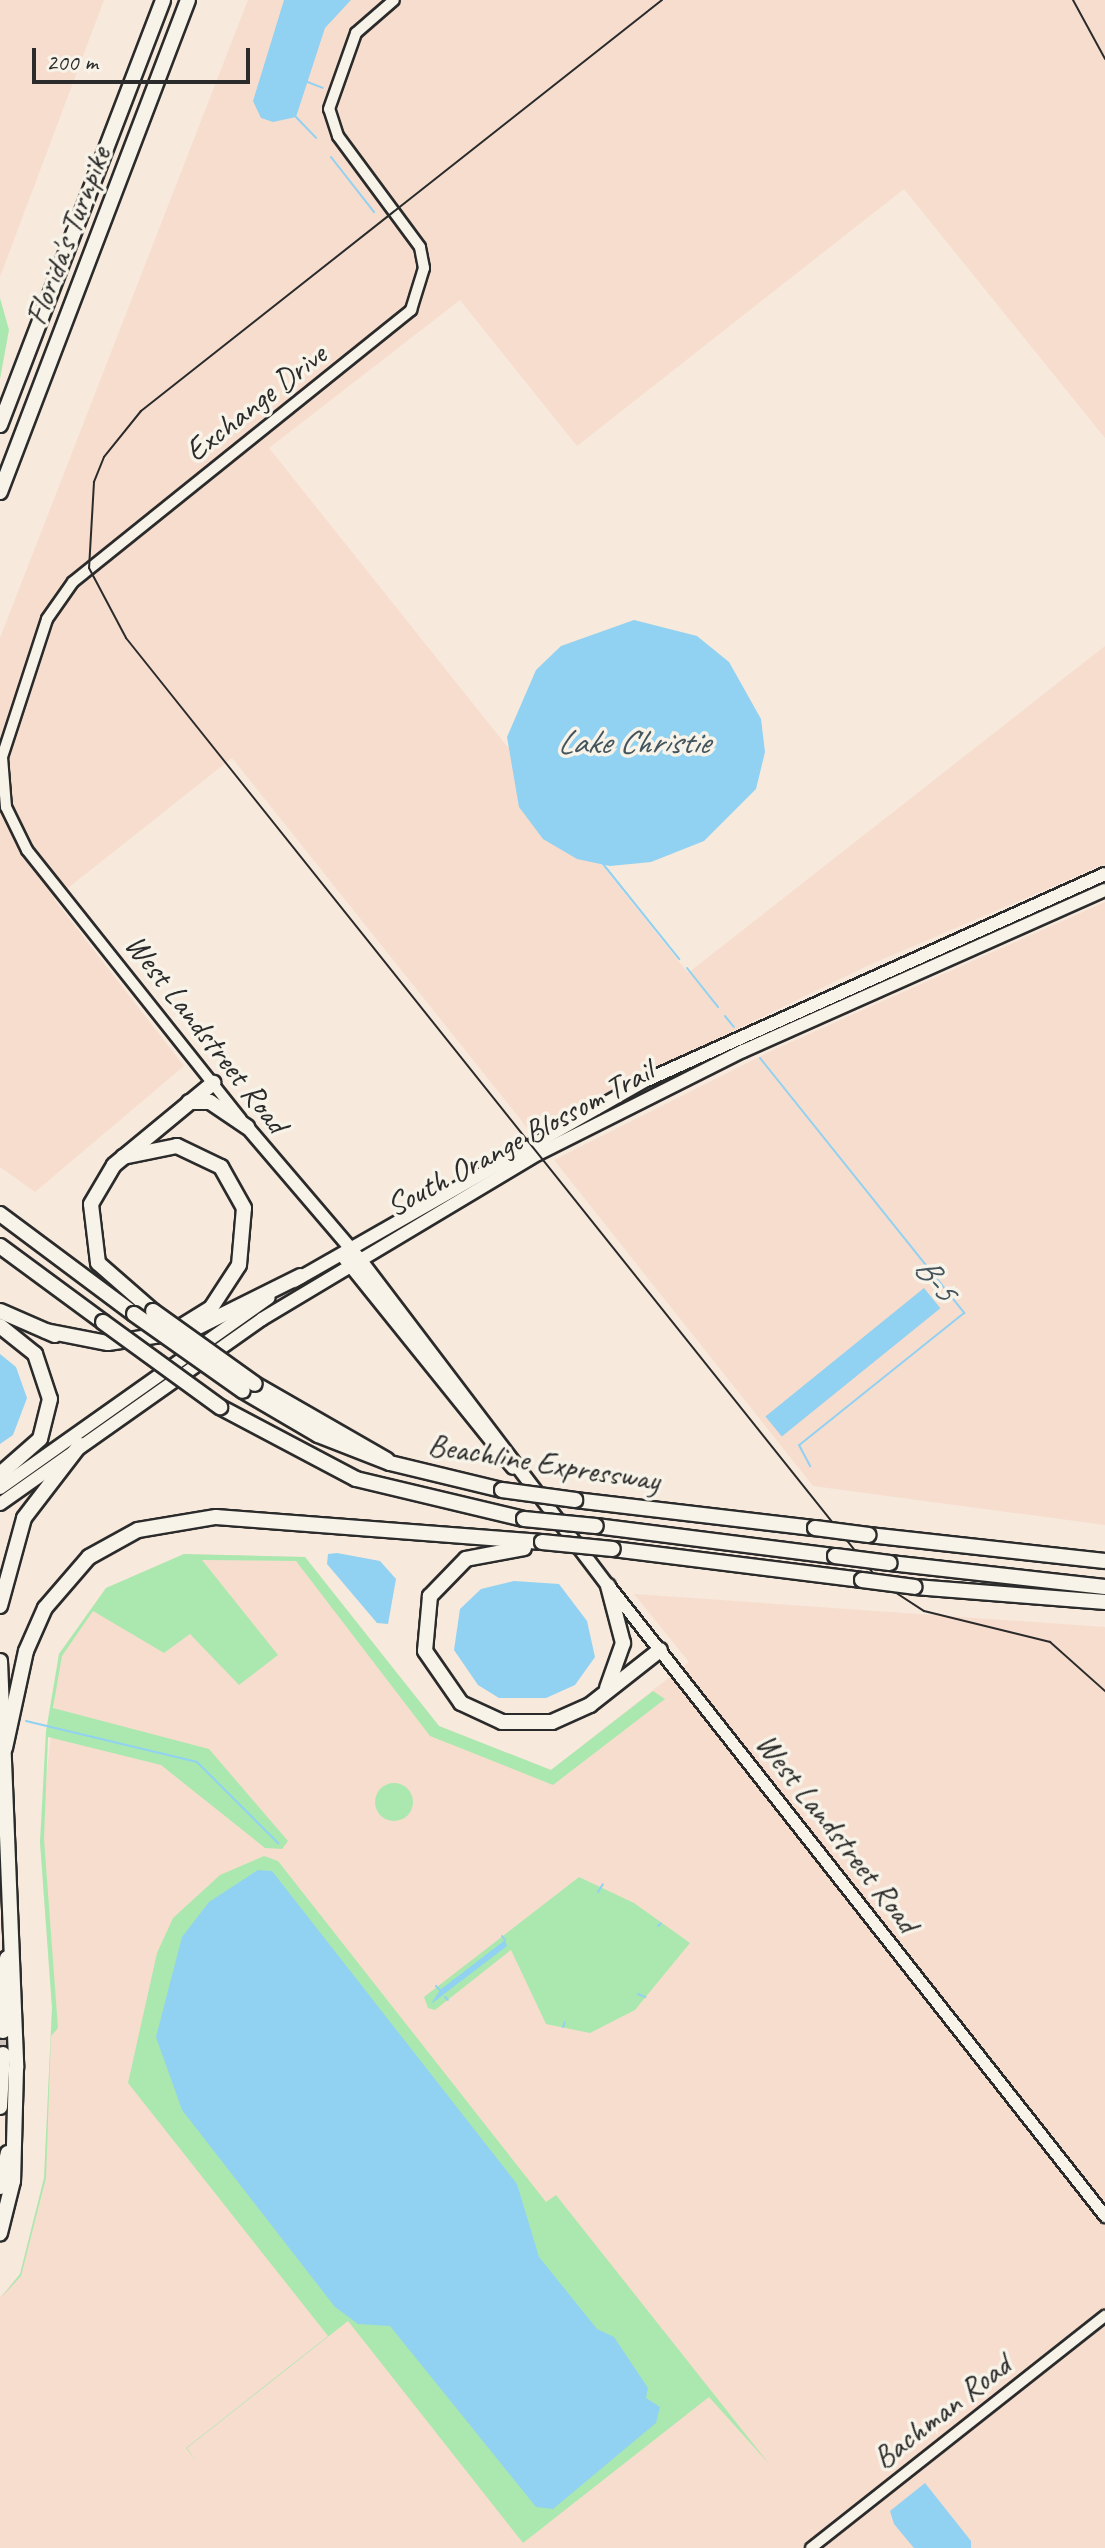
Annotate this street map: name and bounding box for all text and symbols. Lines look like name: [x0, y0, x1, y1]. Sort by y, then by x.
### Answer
scale bar: [36, 32, 254, 82]
text: 200 m: [46, 47, 98, 77]
street label: Florida's Turnpike: [17, 142, 119, 330]
street label: Exchange Drive: [177, 336, 335, 470]
water label: Lake Christie: [557, 722, 709, 762]
street label: West Landstreet Road: [116, 926, 296, 1142]
street label: South Orange Blossom Trail: [380, 1052, 660, 1226]
water label: B-5: [906, 1248, 966, 1308]
street label: Beachline Expressway: [425, 1426, 663, 1500]
street label: West Landstreet Road: [747, 1725, 927, 1941]
street label: Bachman Road: [866, 2347, 1018, 2477]

